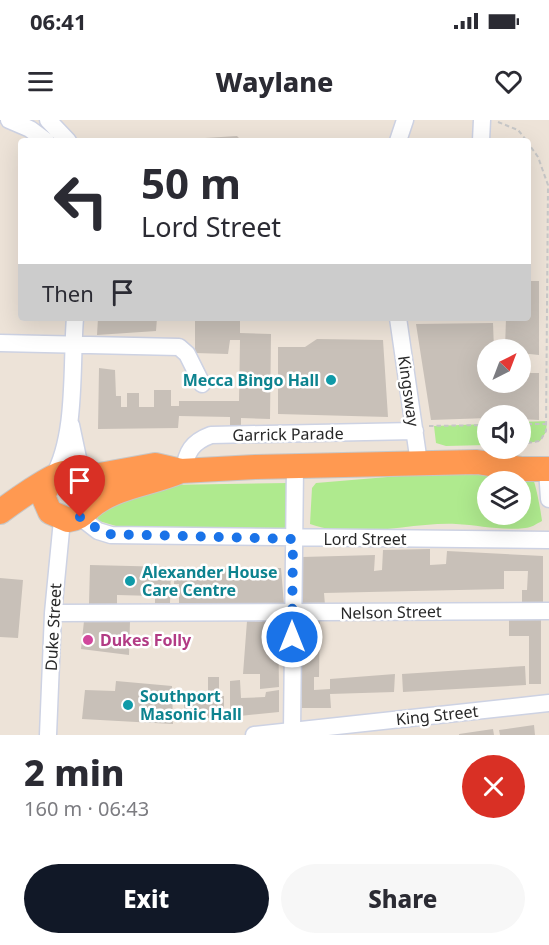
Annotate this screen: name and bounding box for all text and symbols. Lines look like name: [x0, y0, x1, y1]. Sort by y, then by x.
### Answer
text: 06:41: [30, 6, 87, 36]
text: Waylane: [216, 63, 333, 100]
icon: menu: [24, 65, 57, 98]
icon: heart: [492, 65, 525, 98]
text: 50 m: [141, 154, 241, 211]
icon: left: [42, 162, 120, 240]
text: Lord Street: [141, 208, 281, 245]
icon: arrive: [106, 276, 139, 309]
text: Then: [42, 278, 94, 308]
north arrow: [477, 339, 531, 393]
map controls: [477, 339, 531, 525]
street label: Kingsway: [393, 354, 425, 429]
place label: Mecca Bingo Hall: [183, 369, 319, 391]
marker: Mecca Bingo Hall: [324, 373, 338, 387]
button: sound: [477, 405, 531, 459]
street label: Garrick Parade: [232, 422, 344, 446]
pin: [54, 455, 105, 517]
icon: arrive: [63, 464, 96, 497]
button: layers: [477, 471, 531, 525]
street label: Lord Street: [323, 528, 407, 550]
place label: Alexander House Care Centre: [142, 561, 278, 601]
marker: Alexander House Care Centre: [123, 574, 137, 588]
street label: Duke Street: [40, 582, 66, 671]
street label: Nelson Street: [340, 600, 442, 624]
position arrow: [260, 605, 324, 669]
place label: Dukes Folly: [100, 629, 192, 651]
marker: Dukes Folly: [81, 633, 95, 647]
place label: Southport Masonic Hall: [140, 685, 242, 725]
marker: Southport Masonic Hall: [121, 698, 135, 712]
street label: King Street: [395, 700, 479, 730]
text: 2 min: [24, 748, 125, 797]
button: close: [462, 755, 525, 818]
text: 160 m · 06:43: [24, 795, 149, 822]
button: Exit: [24, 864, 269, 933]
button: Share: [281, 864, 525, 933]

